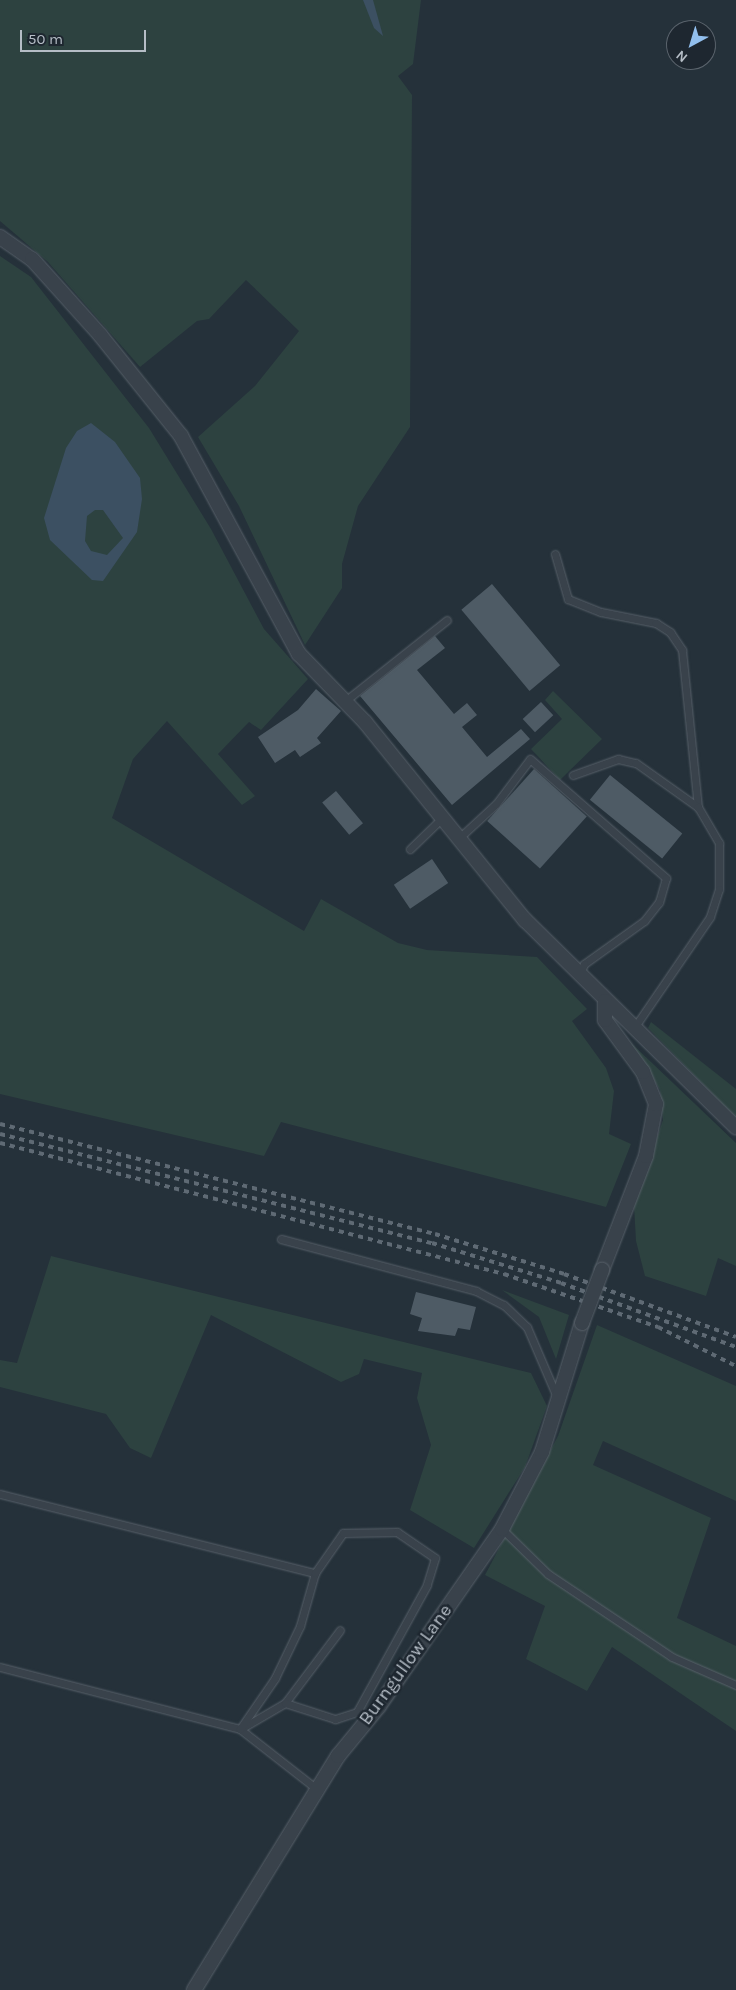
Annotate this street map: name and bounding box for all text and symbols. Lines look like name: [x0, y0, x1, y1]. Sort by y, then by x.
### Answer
scale bar: [22, 20, 149, 52]
north arrow: [666, 20, 716, 70]
text: 50 m: [28, 30, 63, 48]
text: N: [673, 47, 691, 66]
street label: Burngullow Lane: [355, 1600, 457, 1730]

